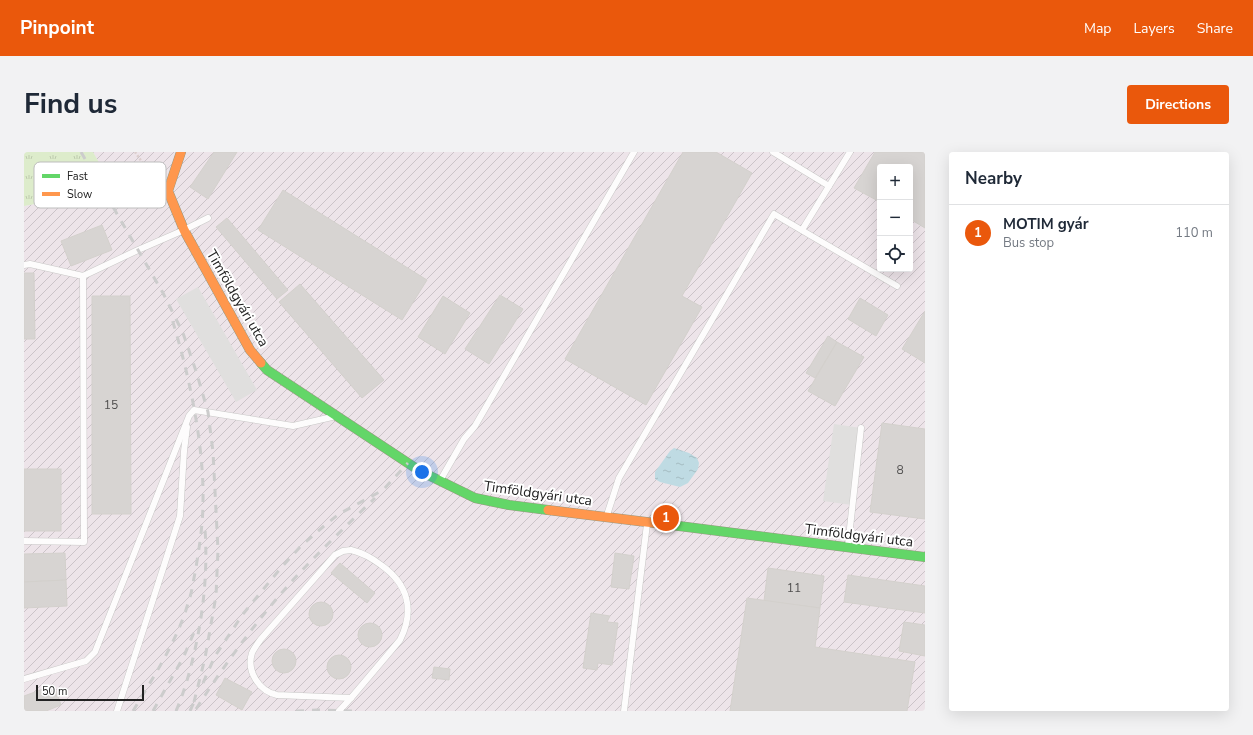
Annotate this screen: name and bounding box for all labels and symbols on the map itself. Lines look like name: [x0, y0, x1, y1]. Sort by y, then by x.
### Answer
legend: [34, 162, 166, 208]
text: Fast: [67, 169, 88, 184]
text: Slow: [67, 187, 92, 202]
street label: Timföldgyári utca: [202, 246, 273, 350]
house number: 15: [104, 397, 118, 413]
your location: [412, 462, 432, 482]
house number: 8: [896, 462, 904, 478]
street label: Timföldgyári utca: [483, 476, 593, 511]
pin: 1: [653, 503, 679, 533]
street label: Timföldgyári utca: [804, 519, 914, 552]
house number: 11: [787, 580, 801, 596]
scale bar: [36, 683, 144, 702]

